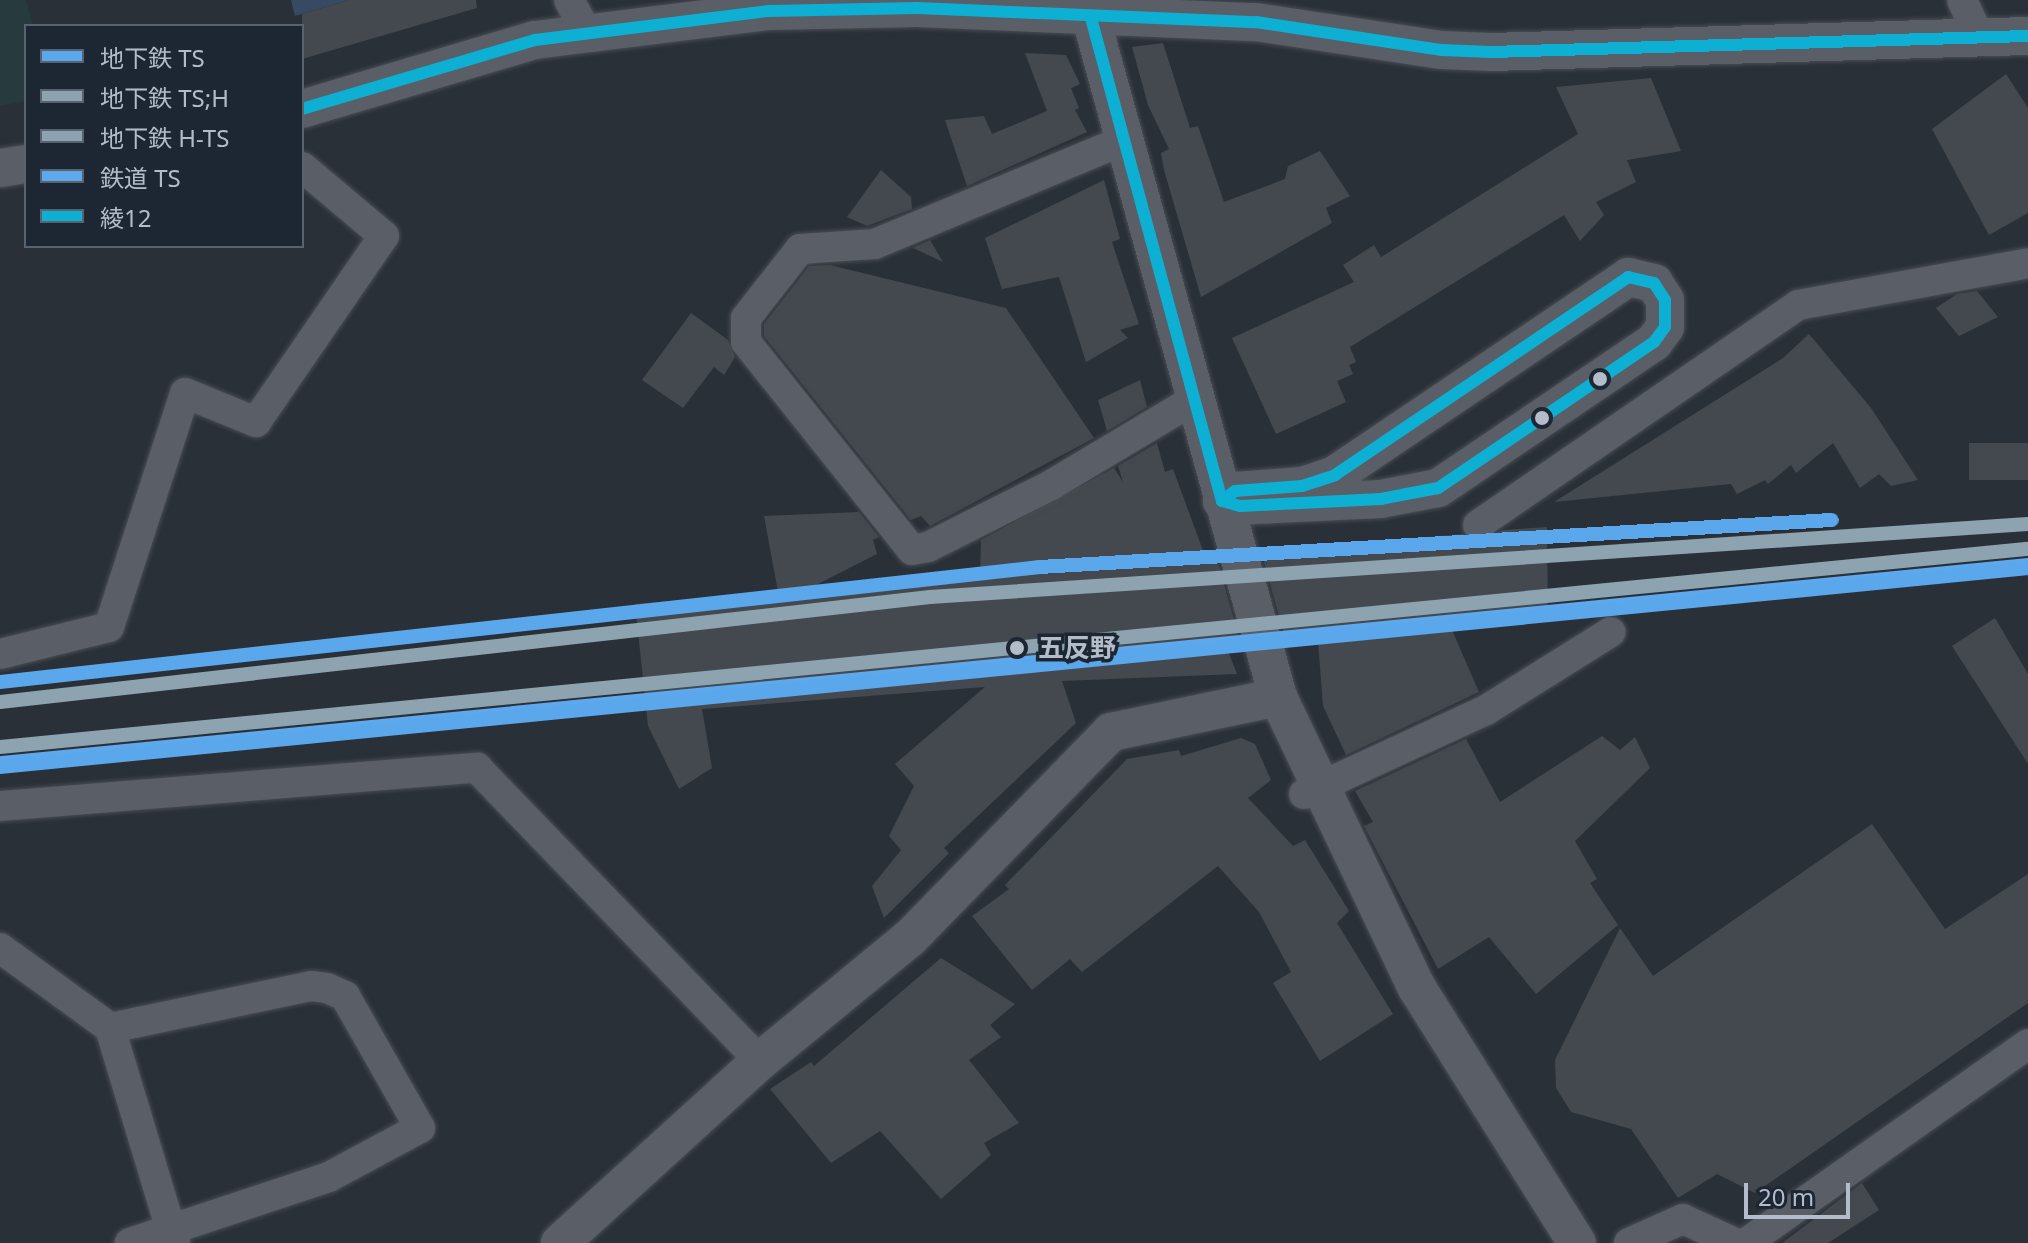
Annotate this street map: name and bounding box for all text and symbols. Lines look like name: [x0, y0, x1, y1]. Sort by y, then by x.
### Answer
legend: [24, 24, 304, 248]
text: 地下鉄 TS: [100, 41, 205, 74]
text: 地下鉄 TS;H: [100, 81, 229, 114]
text: 地下鉄 H-TS: [100, 121, 229, 154]
text: 鉄道 TS: [100, 161, 181, 194]
text: 綾12: [100, 201, 151, 234]
unlabelled marker: [1592, 371, 1608, 387]
unlabelled marker: [1534, 410, 1550, 426]
place label: 五反野: [1038, 632, 1116, 664]
marker: 五反野: [1003, 634, 1031, 662]
scale bar: [1748, 1167, 1854, 1217]
text: 20 m: [1758, 1180, 1814, 1213]

